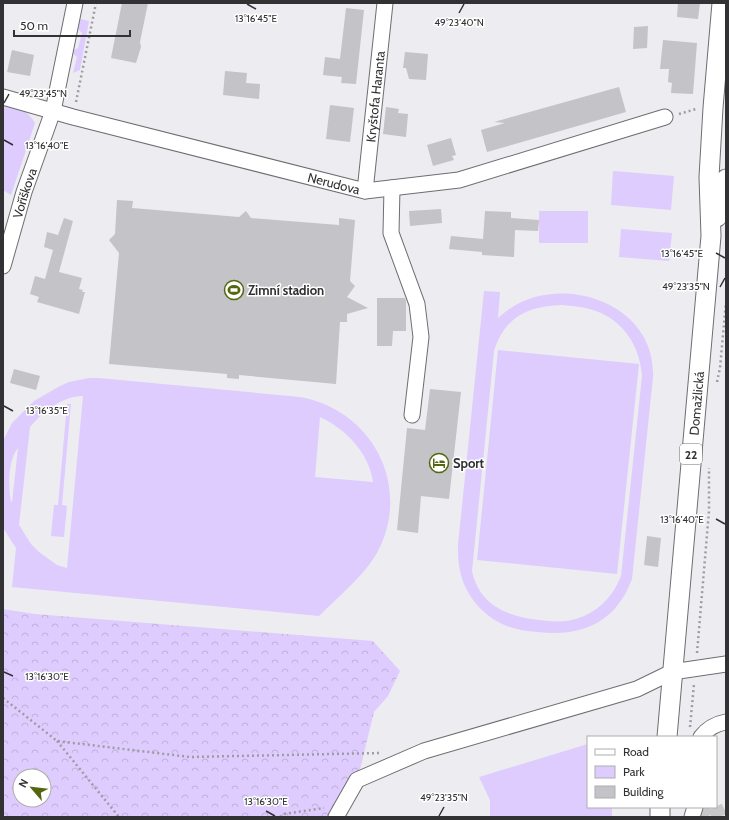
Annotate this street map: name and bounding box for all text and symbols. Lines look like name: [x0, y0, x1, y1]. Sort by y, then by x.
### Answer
scale bar: [14, 12, 130, 38]
text: 13°16'45"E: [235, 12, 277, 25]
text: 49°23'40"N: [434, 16, 484, 29]
text: 50 m: [20, 18, 48, 33]
street label: Kryštofa Haranta: [362, 49, 388, 143]
text: 49°23'45"N: [19, 87, 67, 100]
text: 13°16'40"E: [25, 139, 69, 152]
street label: Voříškova: [9, 165, 40, 220]
street label: Nerudova: [306, 169, 363, 198]
text: 13°16'45"E: [661, 247, 703, 260]
sports icon: Zimní stadion: [223, 279, 245, 301]
text: 49°23'35"N: [662, 280, 710, 293]
place label: Zimní stadion: [248, 282, 324, 298]
street label: Domažlická: [686, 370, 707, 436]
text: 13°16'35"E: [26, 404, 68, 417]
road number: 22: [680, 444, 702, 464]
hotel icon: Sport: [428, 452, 450, 474]
place label: Sport: [453, 455, 485, 471]
text: 13°16'40"E: [660, 513, 704, 526]
text: 13°16'30"E: [25, 670, 69, 683]
legend: [587, 736, 717, 808]
text: Road: [623, 744, 649, 759]
text: Park: [623, 764, 645, 779]
north arrow: [12, 768, 52, 808]
text: N: [15, 777, 31, 790]
text: Building: [623, 784, 665, 799]
text: 49°23'35"N: [420, 791, 468, 804]
text: 13°16'30"E: [244, 795, 288, 808]

